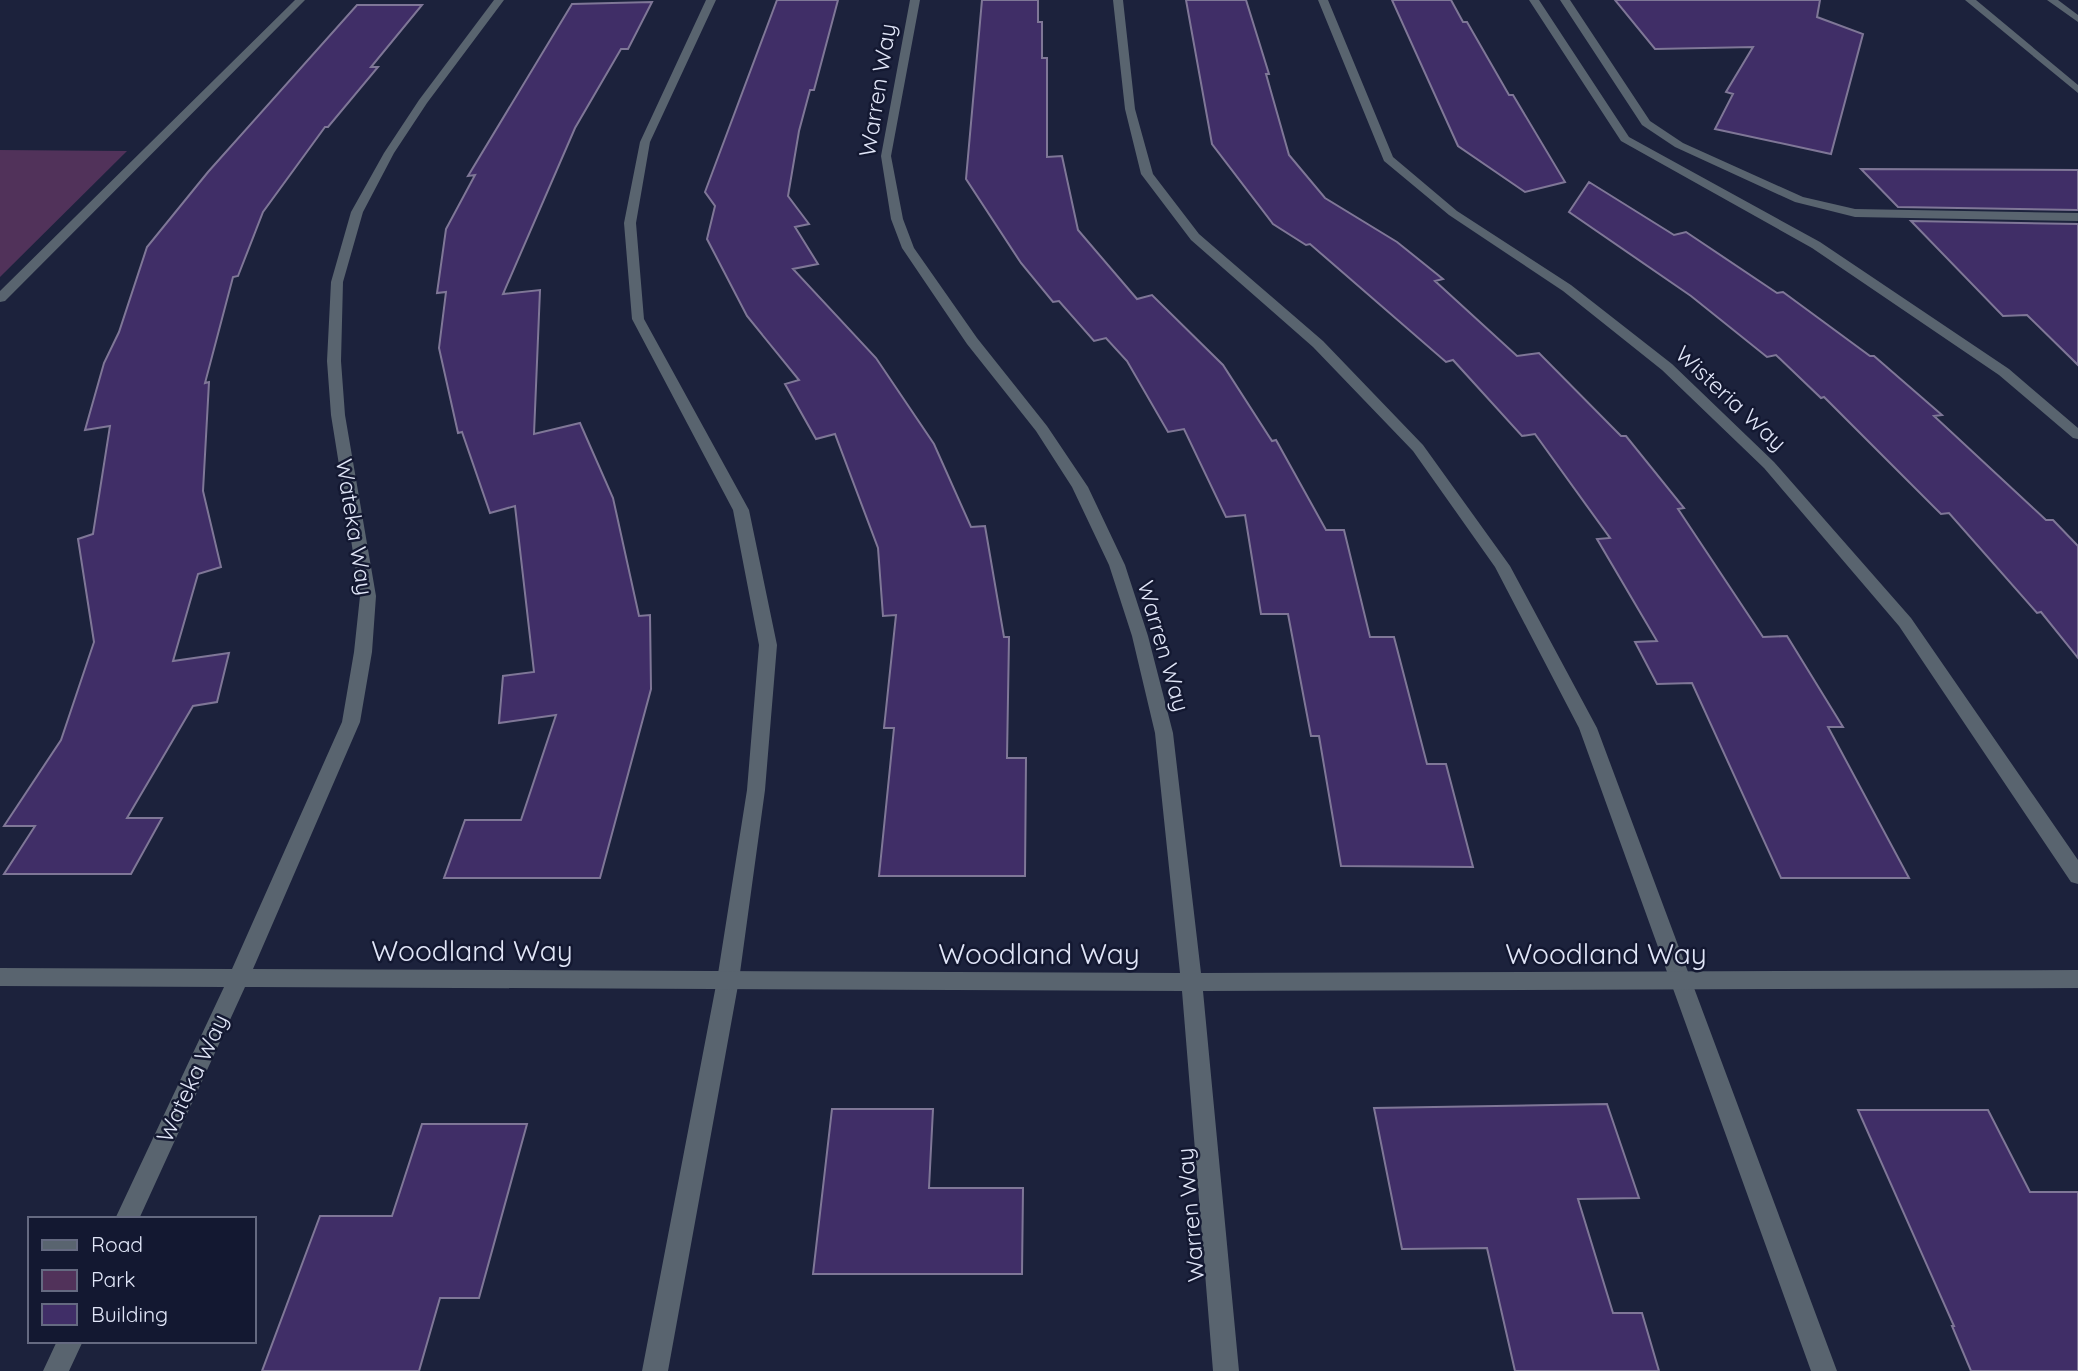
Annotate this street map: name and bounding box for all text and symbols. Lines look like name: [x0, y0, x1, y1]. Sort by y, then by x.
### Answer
street label: Warren Way: [852, 21, 902, 159]
street label: Wisteria Way: [1669, 339, 1793, 457]
street label: Wateka Way: [330, 457, 380, 597]
street label: Warren Way: [1131, 577, 1197, 715]
street label: Woodland Way: [371, 933, 573, 968]
street label: Woodland Way: [938, 936, 1140, 971]
street label: Woodland Way: [1505, 936, 1707, 971]
street label: Wateka Way: [150, 1009, 234, 1147]
street label: Warren Way: [1170, 1147, 1210, 1283]
legend: [28, 1217, 256, 1343]
text: Road: [91, 1231, 143, 1257]
text: Park: [91, 1266, 135, 1292]
text: Building: [91, 1301, 168, 1327]

